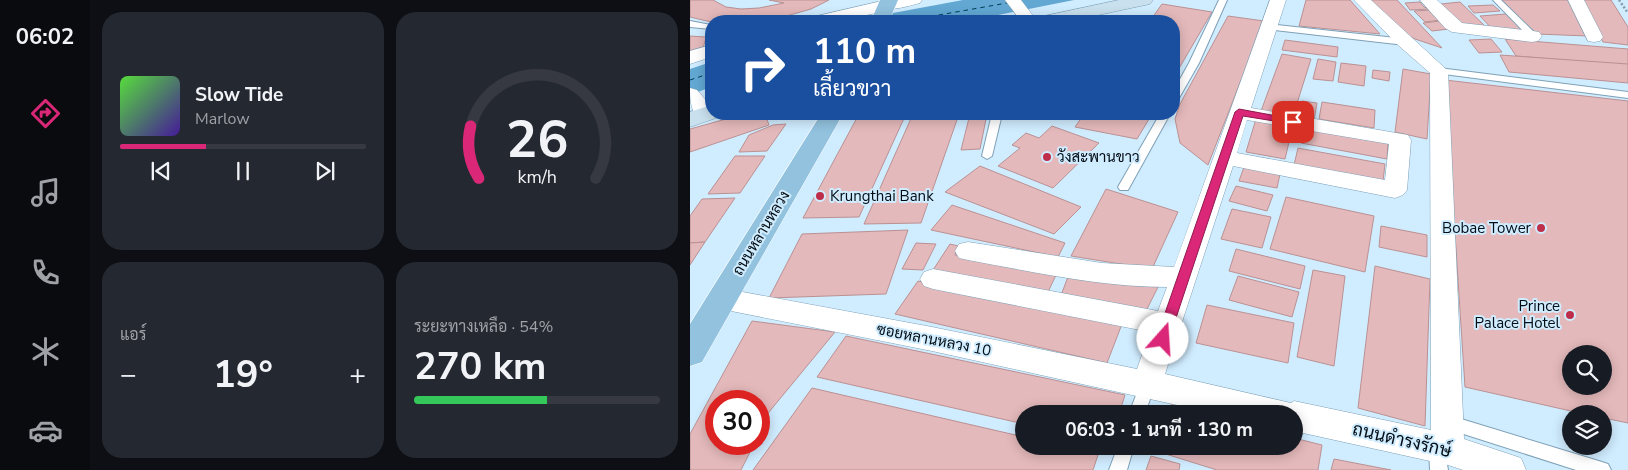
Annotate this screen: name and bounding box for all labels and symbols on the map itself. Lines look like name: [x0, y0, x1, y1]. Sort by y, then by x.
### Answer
pin: [1272, 101, 1314, 143]
place label: วังสะพานขาว: [1057, 147, 1140, 167]
marker: วังสะพานขาว: [1041, 151, 1053, 163]
place label: Krungthai Bank: [830, 186, 934, 206]
street label: ถนนหลานหลวง: [728, 187, 794, 279]
marker: Krungthai Bank: [814, 190, 826, 202]
place label: Bobae Tower: [1442, 218, 1532, 238]
marker: Bobae Tower: [1535, 222, 1547, 234]
place label: Prince Palace Hotel: [1475, 296, 1561, 333]
marker: Prince Palace Hotel: [1564, 309, 1576, 321]
position arrow: [1136, 312, 1188, 364]
street label: ซอยหลานหลวง 10: [875, 319, 993, 361]
speed limit sign: 30: [705, 390, 770, 455]
street label: ถนนดำรงรักษ์: [1350, 416, 1455, 463]

